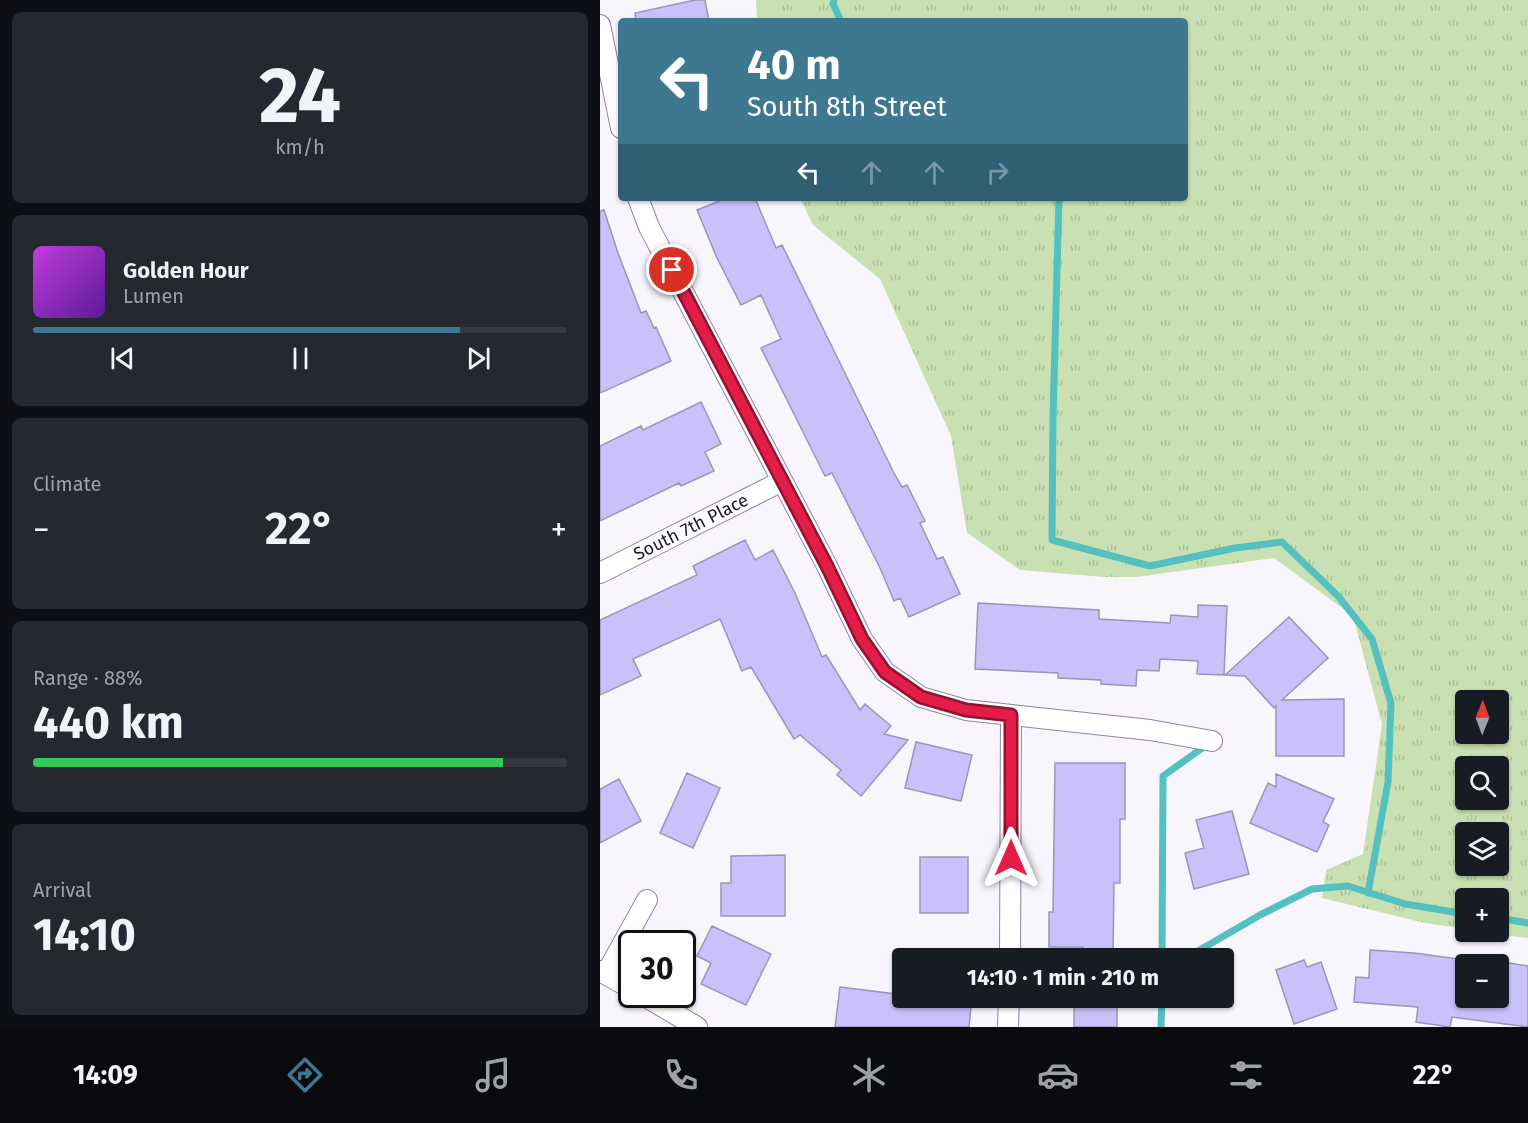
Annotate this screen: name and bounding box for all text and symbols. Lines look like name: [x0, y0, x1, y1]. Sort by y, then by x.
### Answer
text: 40 m: [747, 40, 841, 90]
icon: left: [648, 42, 726, 120]
text: 24: [259, 49, 341, 143]
text: South 8th Street: [747, 91, 947, 123]
text: km/h: [275, 135, 325, 159]
icon: left: [792, 156, 825, 189]
icon: ahead: [855, 156, 888, 189]
icon: ahead: [918, 156, 951, 189]
icon: right: [981, 156, 1014, 189]
pin: [646, 244, 697, 295]
icon: arrive: [655, 253, 688, 286]
text: Golden Hour: [123, 257, 249, 284]
text: Lumen: [123, 284, 184, 308]
icon: previous: [106, 342, 139, 375]
icon: pause: [284, 342, 317, 375]
icon: next: [462, 342, 495, 375]
text: Climate: [33, 472, 101, 496]
street label: South 7th Place: [630, 489, 752, 565]
text: 22°: [265, 502, 335, 556]
text: −: [33, 510, 50, 550]
text: +: [551, 510, 567, 550]
text: Range · 88%: [33, 666, 142, 690]
north arrow: [1455, 690, 1509, 744]
map controls: [1455, 690, 1509, 1008]
text: 440 km: [33, 696, 184, 750]
button: search: [1455, 756, 1509, 810]
button: layers: [1455, 822, 1509, 876]
position arrow: [979, 826, 1043, 890]
text: Arrival: [33, 878, 92, 902]
button: +: [1455, 888, 1509, 942]
text: 14:10: [33, 908, 136, 962]
speed limit sign: 30: [618, 930, 696, 1008]
button: −: [1455, 954, 1509, 1008]
text: 14:10 · 1 min · 210 m: [967, 964, 1159, 991]
icon: directions: [284, 1054, 326, 1096]
icon: music: [472, 1054, 514, 1096]
icon: phone: [660, 1054, 702, 1096]
icon: climate: [848, 1054, 890, 1096]
icon: car: [1037, 1054, 1079, 1096]
icon: filters: [1225, 1054, 1267, 1096]
text: 14:09: [73, 1059, 138, 1091]
text: 22°: [1413, 1059, 1455, 1091]

